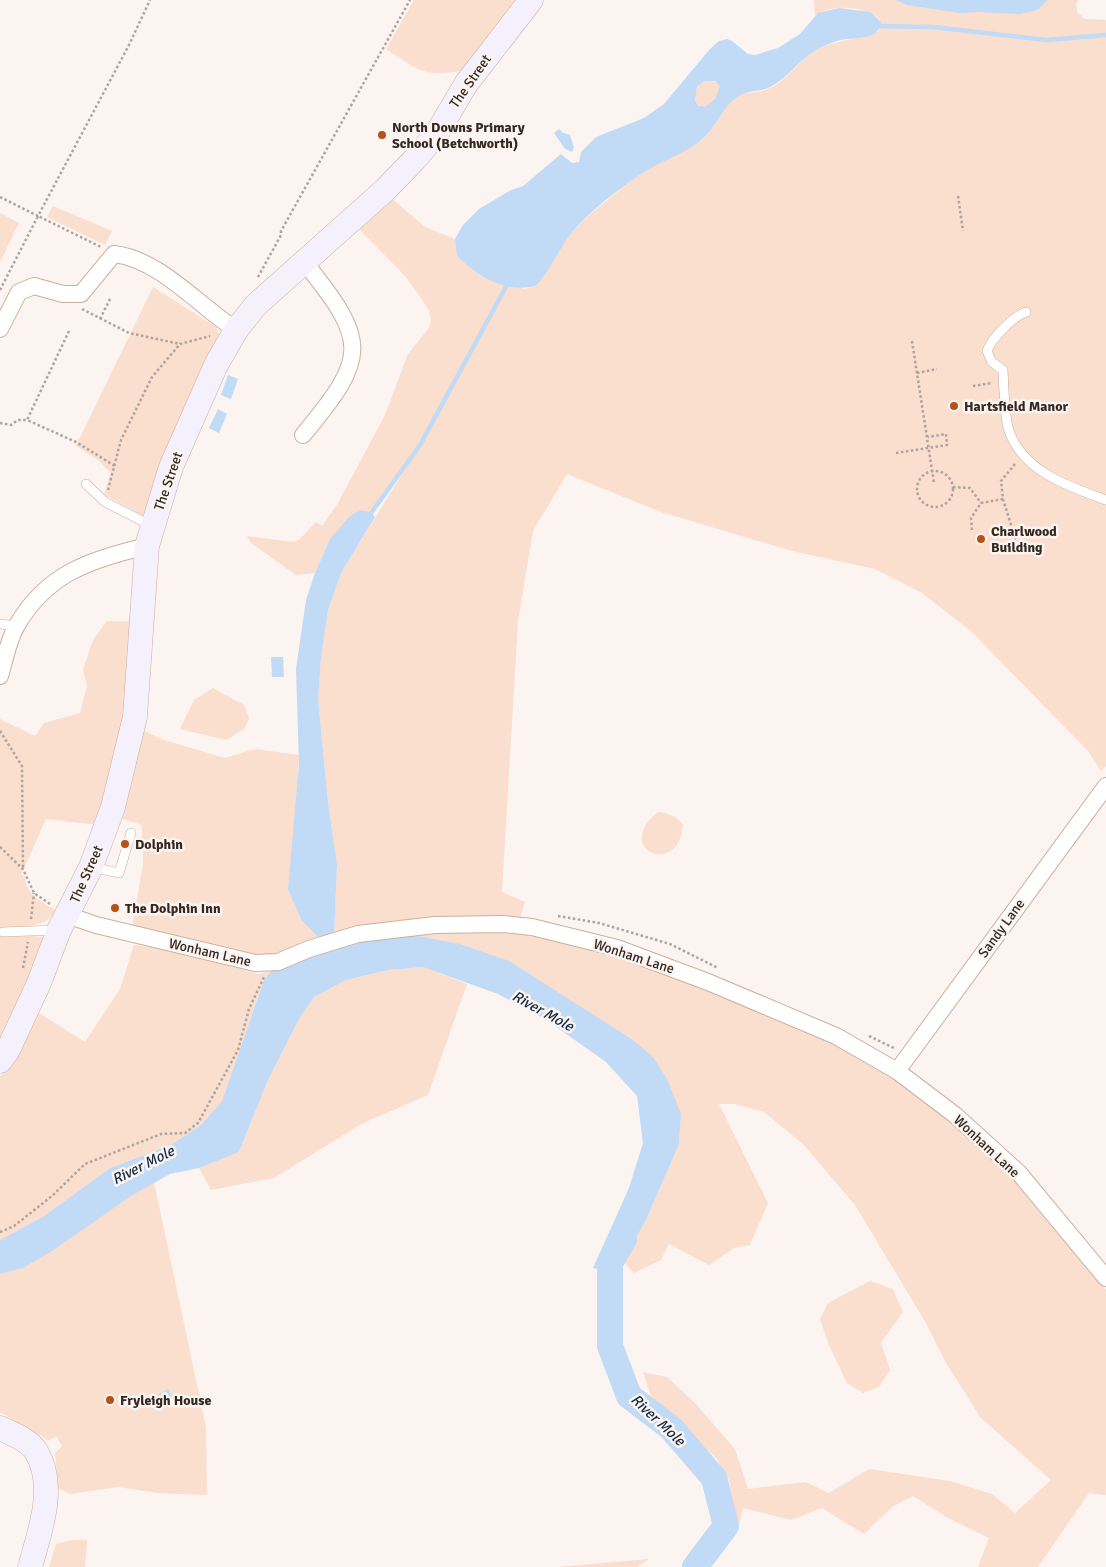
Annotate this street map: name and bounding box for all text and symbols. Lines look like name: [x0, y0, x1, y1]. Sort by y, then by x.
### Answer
street label: The Street: [446, 51, 495, 111]
place label: North Downs Primary School (Betchworth): [392, 119, 525, 152]
marker: North Downs Primary School (Betchworth): [376, 129, 388, 141]
place label: Hartsfield Manor: [964, 398, 1068, 415]
marker: Hartsfield Manor: [948, 400, 960, 412]
street label: The Street: [150, 449, 186, 513]
place label: Charlwood Building: [991, 523, 1057, 556]
marker: Charlwood Building: [975, 533, 987, 545]
place label: Dolphin: [135, 836, 183, 853]
marker: Dolphin: [119, 838, 131, 850]
street label: The Street: [66, 843, 107, 906]
street label: Sandy Lane: [974, 896, 1028, 961]
place label: The Dolphin Inn: [125, 900, 221, 917]
marker: The Dolphin Inn: [109, 902, 121, 914]
street label: Wonham Lane: [167, 935, 253, 970]
street label: Wonham Lane: [591, 935, 676, 978]
water label: River Mole: [509, 987, 578, 1036]
street label: Wonham Lane: [950, 1111, 1023, 1181]
water label: River Mole: [109, 1141, 179, 1188]
water label: River Mole: [627, 1390, 690, 1451]
place label: Fryleigh House: [120, 1392, 212, 1409]
marker: Fryleigh House: [104, 1394, 116, 1406]

